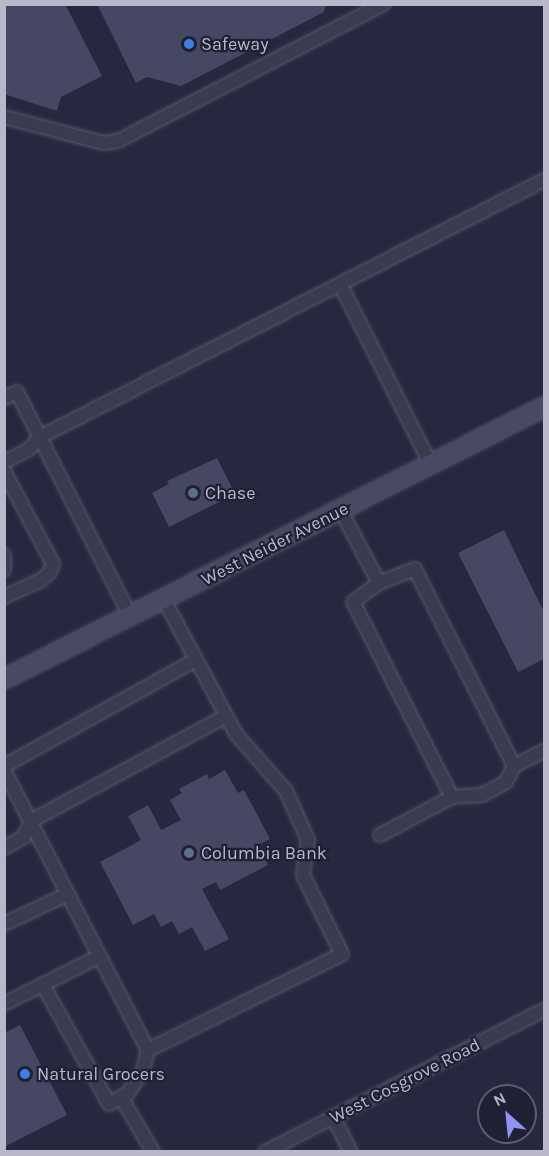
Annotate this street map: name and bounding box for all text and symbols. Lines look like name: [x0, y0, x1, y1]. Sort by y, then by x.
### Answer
place label: Safeway: [201, 33, 269, 55]
marker: Safeway: [182, 37, 196, 51]
place label: Chase: [205, 482, 256, 504]
marker: Chase: [186, 486, 200, 500]
street label: West Neider Avenue: [198, 498, 352, 590]
place label: Columbia Bank: [201, 842, 327, 864]
marker: Columbia Bank: [182, 846, 196, 860]
street label: West Cosgrove Road: [326, 1034, 484, 1128]
place label: Natural Grocers: [37, 1063, 165, 1085]
marker: Natural Grocers: [18, 1067, 32, 1081]
north arrow: [477, 1084, 537, 1144]
text: N: [490, 1088, 509, 1110]

